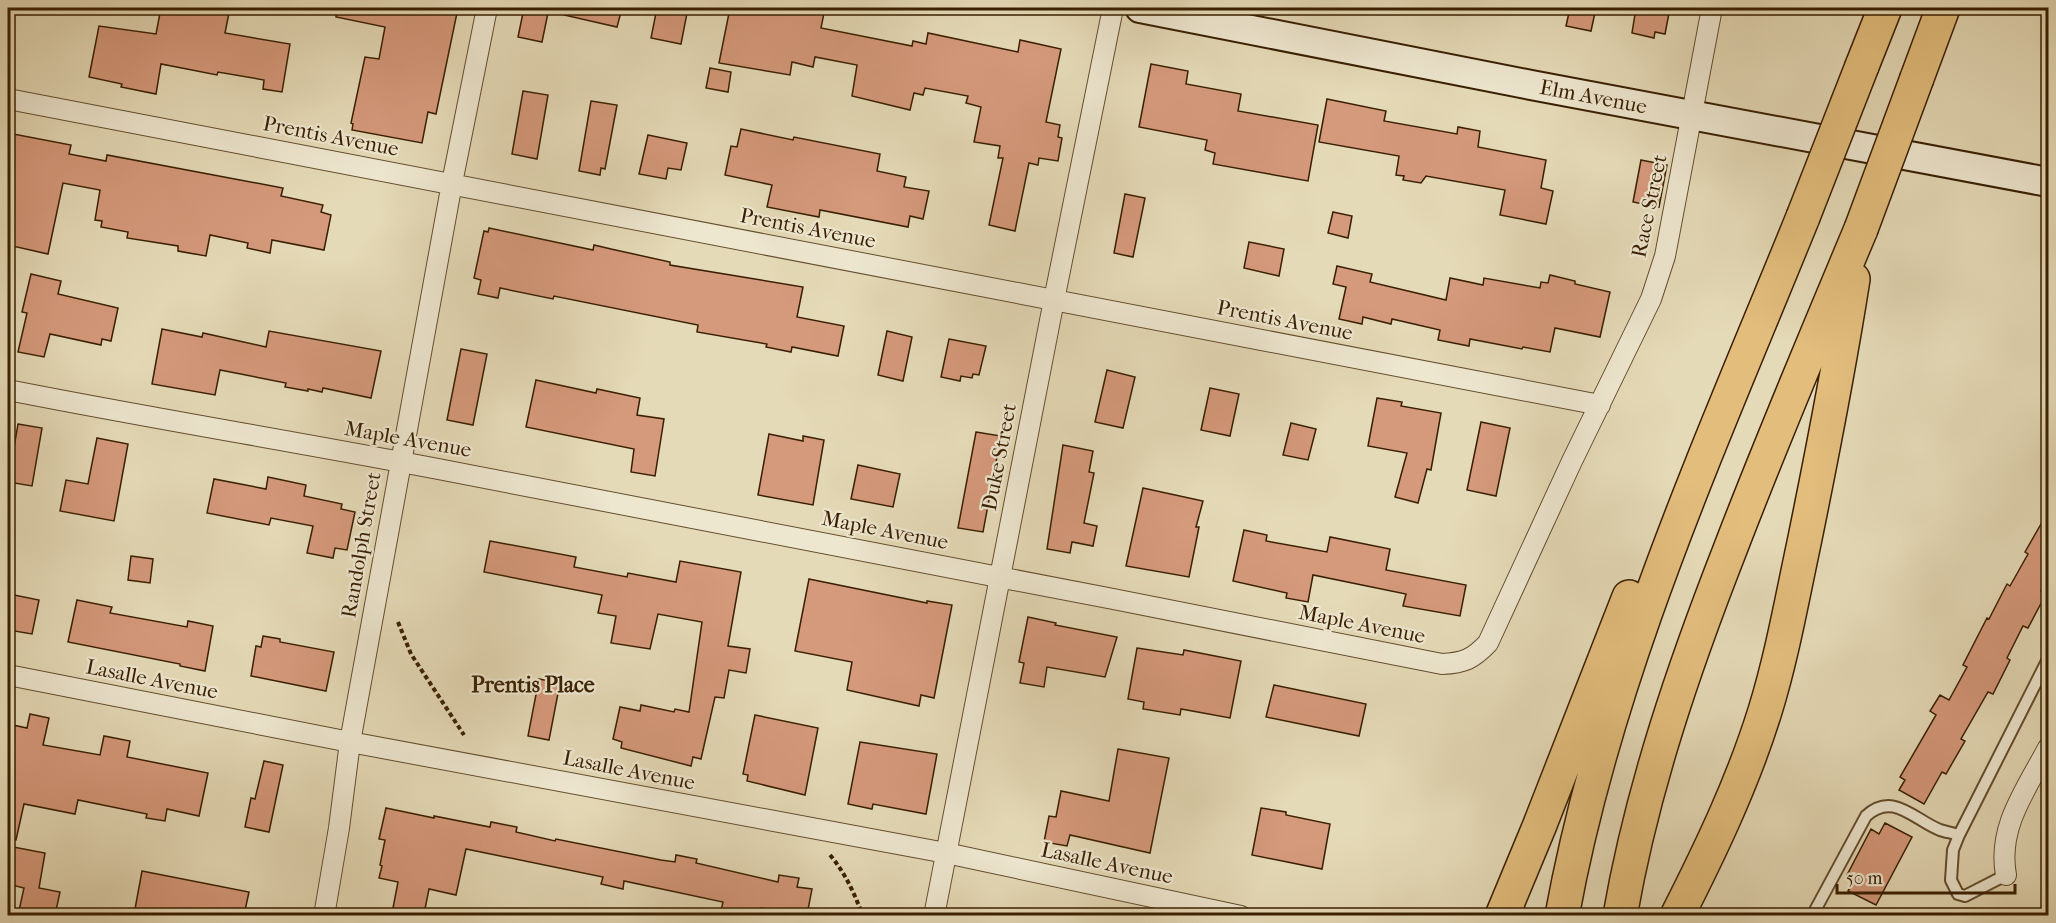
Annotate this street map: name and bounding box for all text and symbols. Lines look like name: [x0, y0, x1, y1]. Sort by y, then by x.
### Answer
street label: Elm Avenue: [1538, 75, 1649, 119]
street label: Prentis Avenue: [261, 111, 401, 161]
street label: Race Street: [1626, 152, 1672, 260]
street label: Prentis Avenue: [738, 203, 878, 253]
street label: Prentis Avenue: [1215, 295, 1355, 345]
street label: Duke Street: [977, 401, 1021, 513]
street label: Maple Avenue: [343, 416, 473, 462]
street label: Randolph Street: [336, 470, 386, 620]
street label: Maple Avenue: [820, 506, 950, 554]
street label: Maple Avenue: [1297, 600, 1427, 648]
street label: Lasalle Avenue: [84, 654, 220, 704]
district label: Prentis Place: [471, 672, 595, 698]
street label: Lasalle Avenue: [561, 745, 697, 795]
street label: Lasalle Avenue: [1039, 837, 1175, 889]
scale bar: [1837, 857, 2016, 895]
text: 50 m: [1846, 868, 1883, 889]

